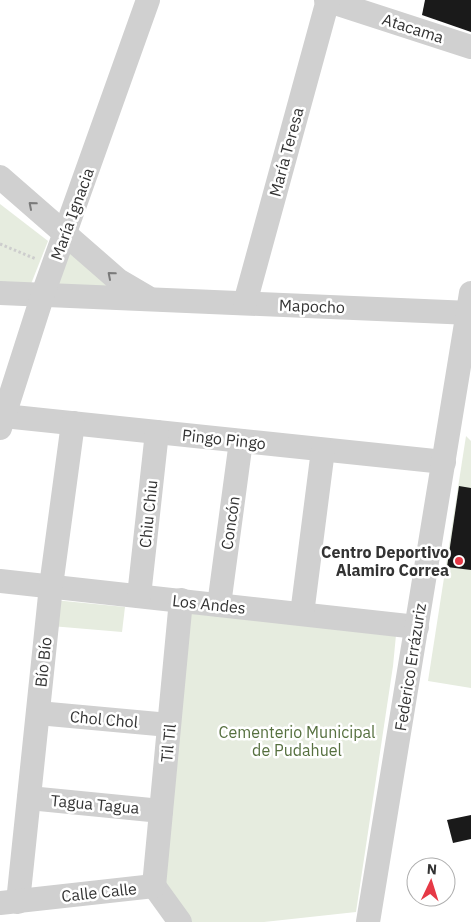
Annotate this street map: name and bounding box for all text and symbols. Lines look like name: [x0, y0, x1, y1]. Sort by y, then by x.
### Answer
street label: Atacama: [380, 9, 447, 47]
street label: María Teresa: [264, 105, 308, 199]
street label: María Ignacia: [46, 165, 98, 263]
one-way arrow: [29, 202, 38, 211]
one-way arrow: [107, 271, 116, 280]
street label: Mapocho: [279, 295, 345, 317]
street label: Pingo Pingo: [181, 425, 267, 453]
street label: Chiu Chiu: [134, 479, 162, 549]
street label: Concón: [216, 495, 244, 551]
place label: Centro Deportivo Alamiro Correa: [321, 542, 449, 580]
marker: Centro Deportivo Alamiro Correa: [453, 555, 465, 567]
street label: Los Andes: [171, 590, 247, 618]
street label: Federico Errázuriz: [390, 602, 430, 732]
street label: Bío Bío: [30, 636, 56, 688]
street label: Chol Chol: [69, 706, 139, 732]
park label: Cementerio Municipal de Pudahuel: [219, 722, 375, 760]
street label: Til Til: [156, 723, 180, 763]
street label: Tagua Tagua: [50, 790, 141, 818]
north arrow: [406, 857, 456, 907]
text: N: [426, 860, 438, 878]
street label: Calle Calle: [60, 878, 138, 906]

